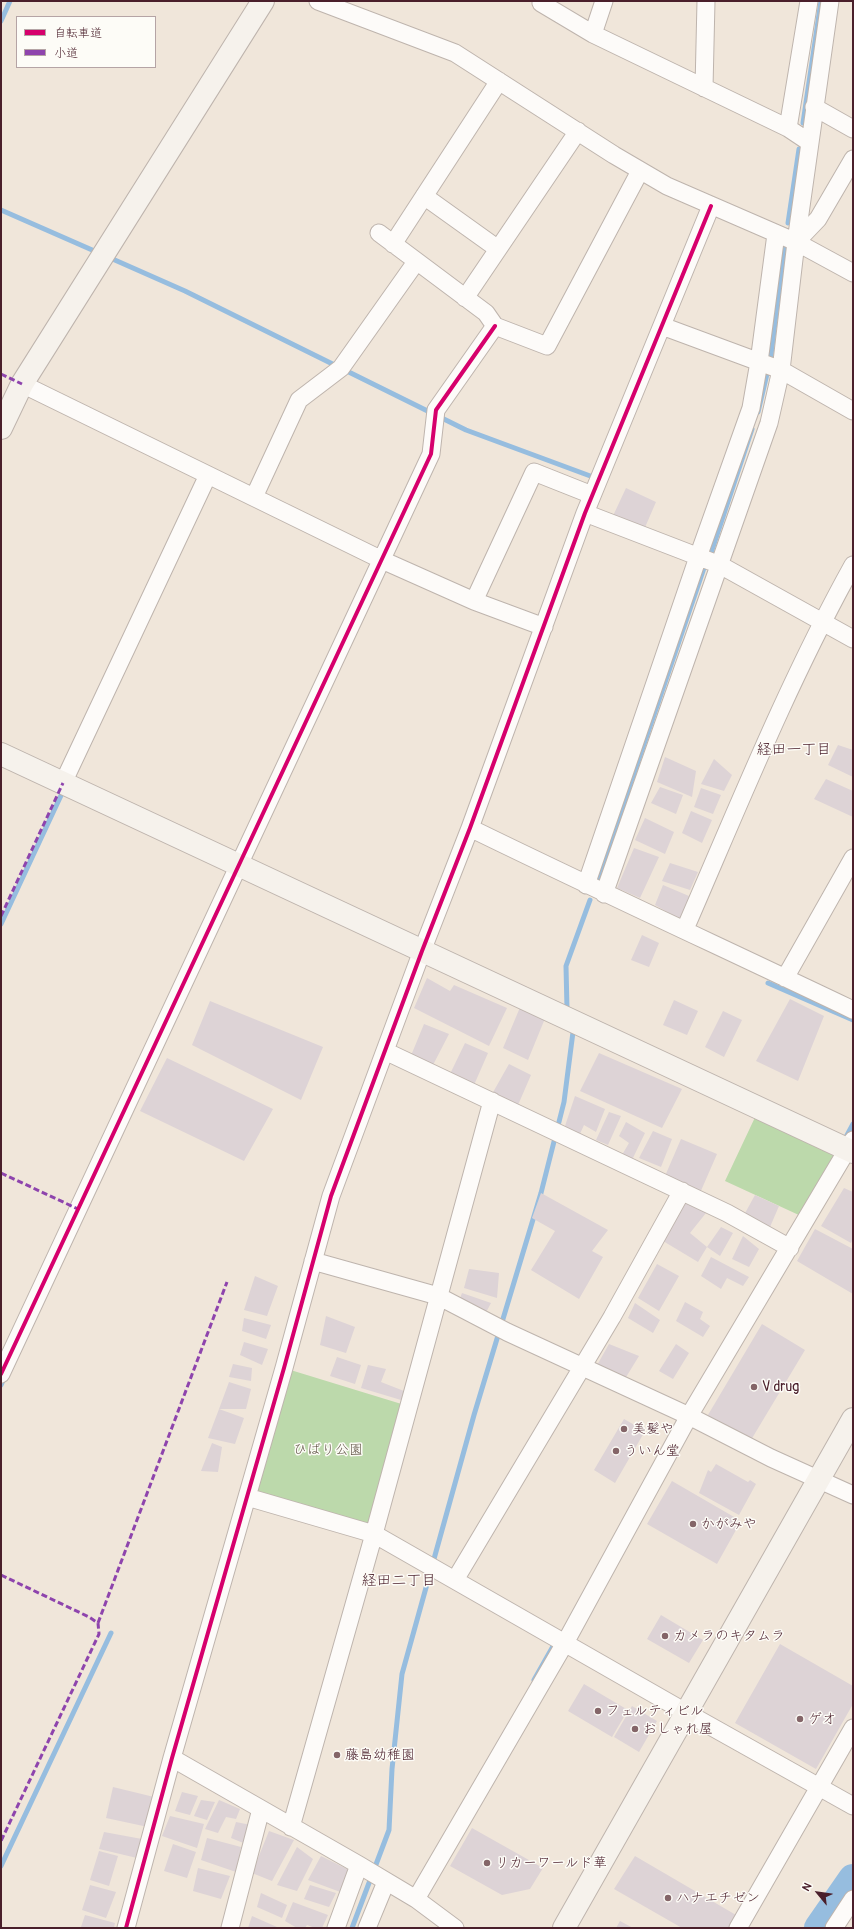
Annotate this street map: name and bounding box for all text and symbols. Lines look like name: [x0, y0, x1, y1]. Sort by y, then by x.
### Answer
legend: [16, 16, 156, 68]
text: 自転車道: [54, 26, 102, 41]
text: 小道: [54, 46, 78, 61]
district label: 経田一丁目: [757, 741, 831, 759]
place label: V drug: [762, 1379, 799, 1395]
marker: V drug: [749, 1382, 759, 1392]
place label: 美髪や: [632, 1421, 674, 1437]
marker: 美髪や: [619, 1424, 629, 1434]
park label: ひばり公園: [293, 1442, 363, 1458]
place label: ういん堂: [624, 1443, 680, 1459]
marker: ういん堂: [611, 1446, 621, 1456]
place label: かがみや: [701, 1516, 757, 1532]
marker: かがみや: [688, 1519, 698, 1529]
district label: 経田二丁目: [362, 1572, 436, 1590]
place label: カメラのキタムラ: [673, 1628, 785, 1644]
marker: カメラのキタムラ: [660, 1631, 670, 1641]
place label: フェルティビル: [606, 1703, 704, 1719]
marker: フェルティビル: [593, 1706, 603, 1716]
place label: ゲオ: [808, 1711, 836, 1727]
marker: ゲオ: [795, 1714, 805, 1724]
place label: おしゃれ屋: [643, 1721, 713, 1737]
marker: おしゃれ屋: [630, 1724, 640, 1734]
place label: 藤島幼稚園: [345, 1747, 415, 1763]
marker: 藤島幼稚園: [332, 1750, 342, 1760]
place label: リカーワールド華: [495, 1855, 607, 1871]
marker: リカーワールド華: [482, 1858, 492, 1868]
north arrow: [798, 1873, 838, 1913]
text: N: [800, 1881, 815, 1893]
place label: ハナエチゼン: [676, 1890, 760, 1906]
marker: ハナエチゼン: [663, 1893, 673, 1903]

